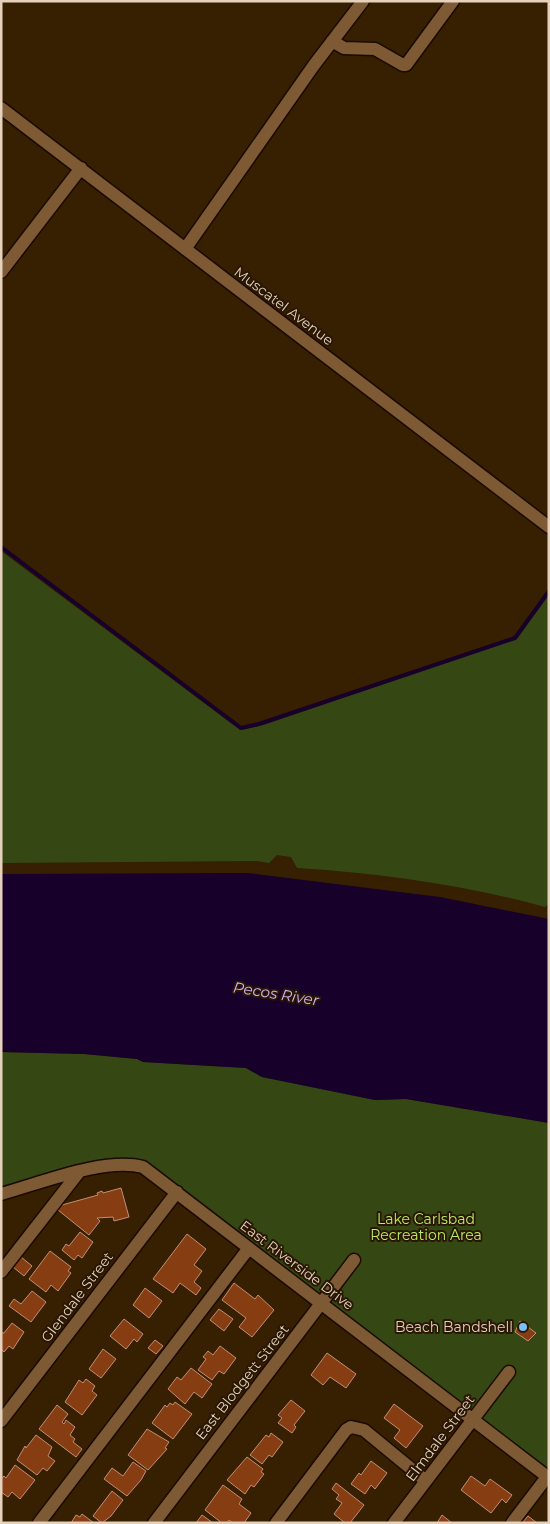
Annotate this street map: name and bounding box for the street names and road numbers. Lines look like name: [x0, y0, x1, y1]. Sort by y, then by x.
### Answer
street label: Muscatel Avenue: [231, 263, 337, 349]
street label: East Riverside Drive: [237, 1216, 357, 1314]
street label: Glendale Street: [37, 1248, 117, 1346]
street label: East Blodgett Street: [191, 1320, 293, 1443]
street label: Elmdale Street: [402, 1391, 479, 1485]

